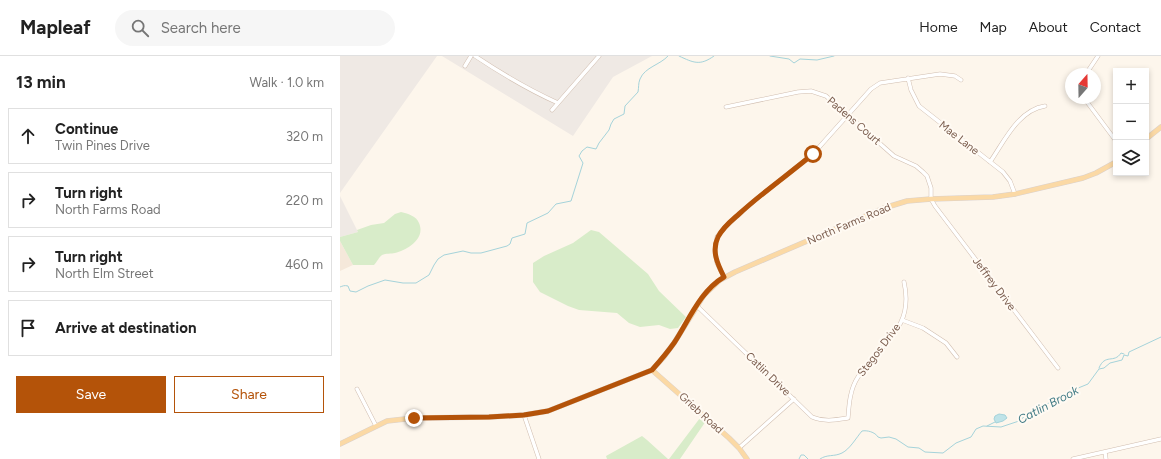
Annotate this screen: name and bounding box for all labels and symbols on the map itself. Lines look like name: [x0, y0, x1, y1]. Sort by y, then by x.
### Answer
north arrow: [1065, 68, 1101, 104]
street label: Padens Court: [825, 94, 883, 148]
street label: Mae Lane: [936, 118, 982, 158]
route start: [804, 145, 822, 163]
street label: North Farms Road: [805, 201, 893, 247]
street label: Jeffrey Drive: [970, 255, 1018, 313]
street label: Stegos Drive: [855, 321, 903, 379]
street label: Catlin Drive: [743, 350, 793, 398]
water label: Catlin Brook: [1015, 383, 1082, 427]
street label: Grieb Road: [676, 390, 726, 436]
route end: [405, 409, 423, 427]

